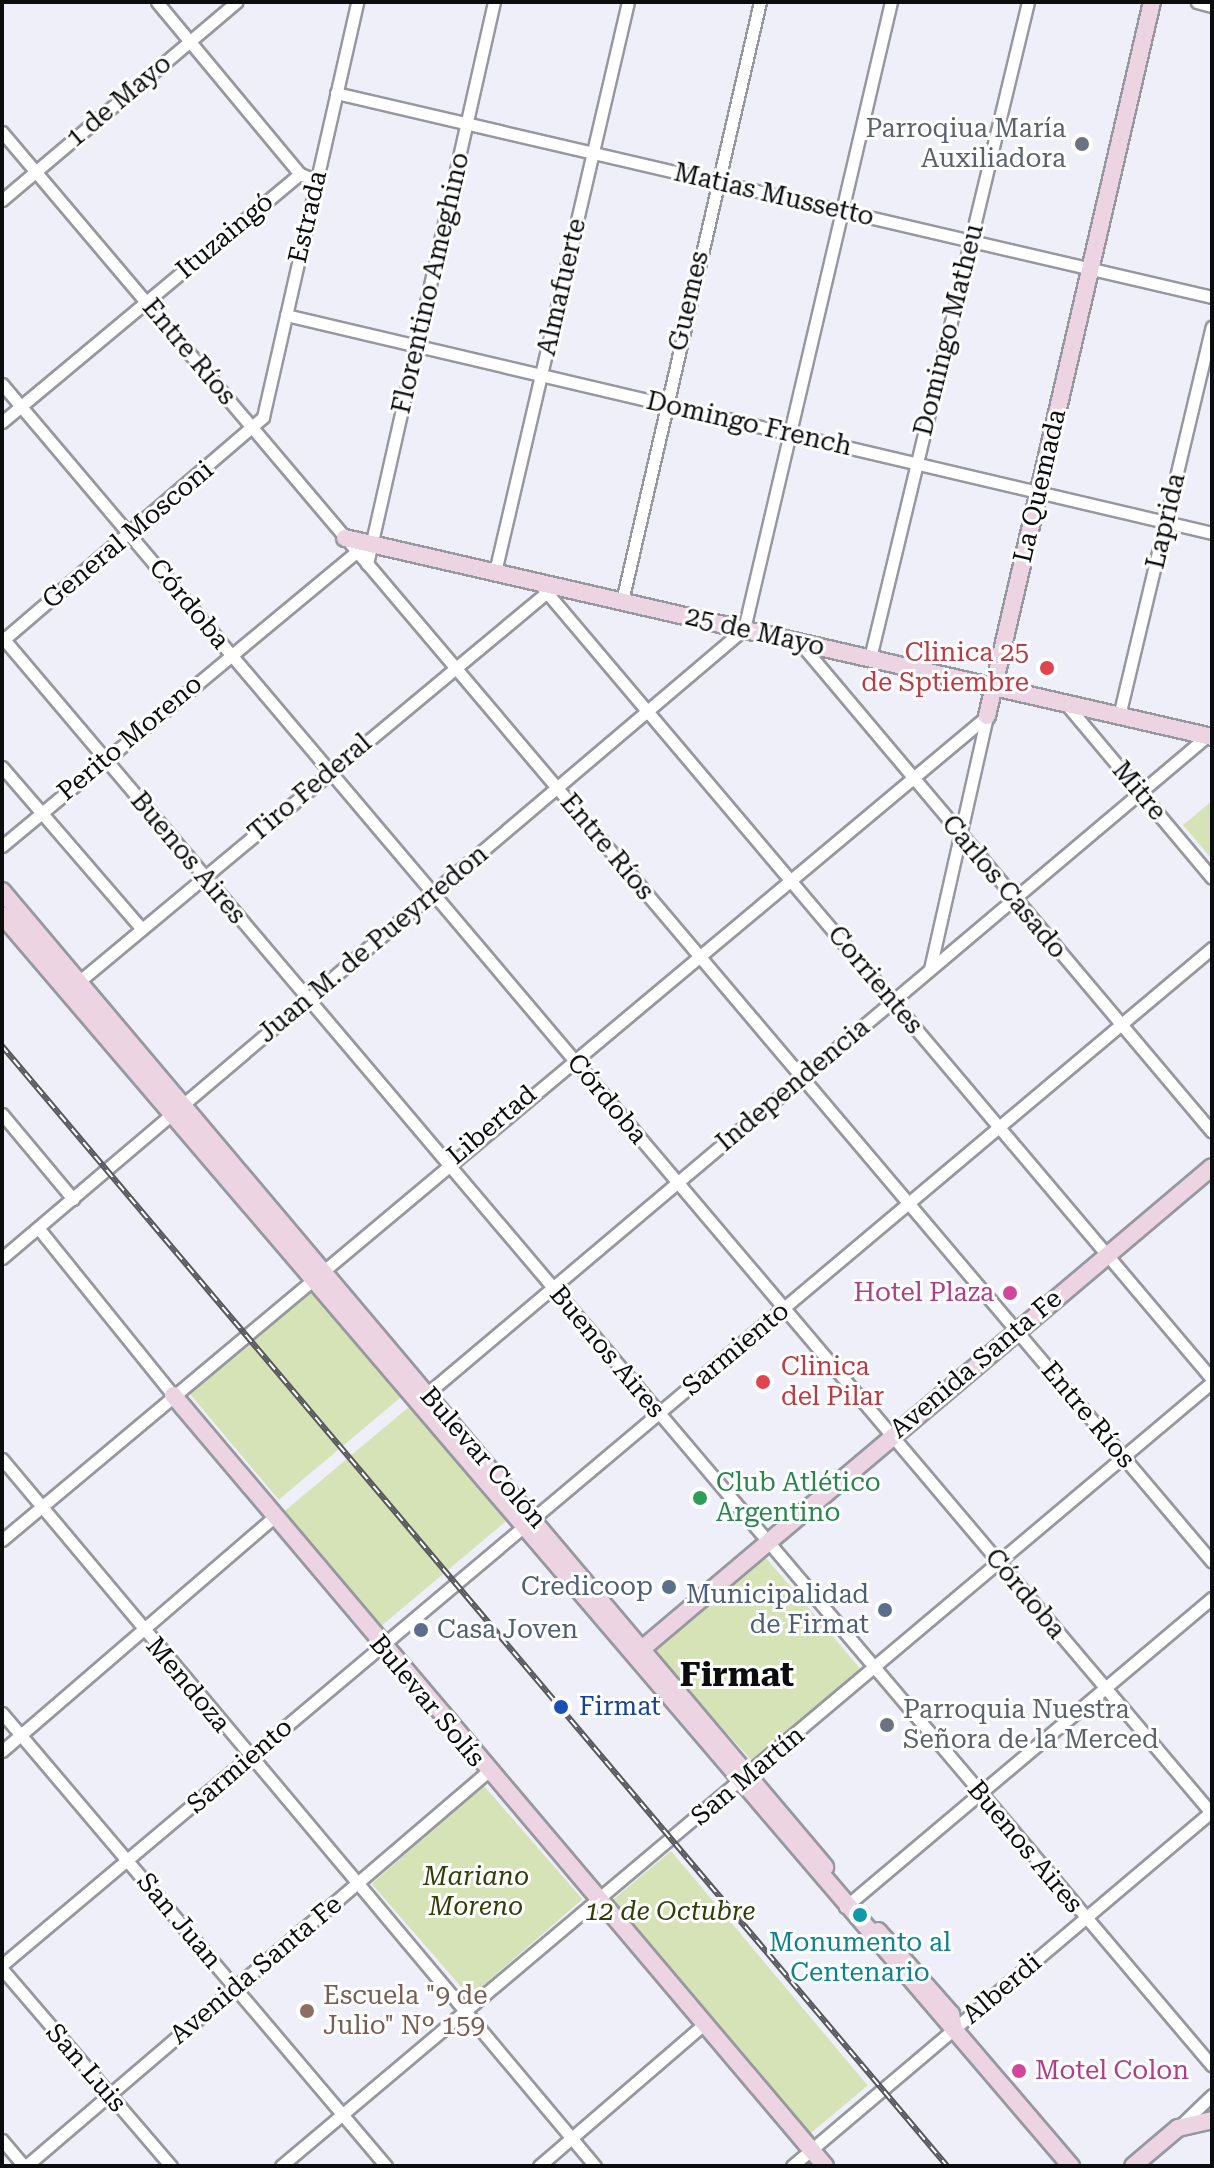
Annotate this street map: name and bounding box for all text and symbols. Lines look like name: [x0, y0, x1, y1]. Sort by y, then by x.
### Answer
street label: 1 de Mayo: [60, 48, 178, 154]
place label: Parroqiua María Auxiliadora: [865, 113, 1066, 174]
marker: Parroqiua María Auxiliadora: [1073, 135, 1091, 153]
street label: Florentino Ameghino: [386, 149, 476, 417]
street label: Matias Mussetto: [671, 157, 877, 233]
street label: Estrada: [282, 168, 334, 266]
street label: Ituzaingó: [170, 186, 280, 286]
street label: Almafuerte: [531, 215, 593, 359]
street label: Domingo Matheu: [908, 221, 990, 439]
street label: Guemes: [662, 248, 716, 354]
street label: Entre Ríos: [136, 293, 242, 411]
street label: Domingo French: [643, 385, 855, 463]
street label: La Quemada: [1007, 406, 1073, 566]
street label: General Mosconi: [36, 454, 220, 616]
street label: Laprida: [1140, 470, 1192, 572]
street label: Córdoba: [142, 552, 236, 656]
street label: 25 de Mayo: [682, 601, 828, 663]
place label: Clinica 25 de Sptiembre: [861, 637, 1029, 698]
marker: Clinica 25 de Sptiembre: [1036, 657, 1058, 679]
street label: Perito Moreno: [51, 668, 209, 808]
street label: Tiro Federal: [242, 728, 378, 848]
street label: Mitre: [1105, 755, 1173, 827]
street label: Buenos Aires: [124, 786, 252, 930]
street label: Entre Ríos: [554, 788, 660, 906]
street label: Carlos Casado: [935, 809, 1073, 965]
street label: Juan M. de Pueyrredon: [251, 838, 495, 1050]
street label: Corrientes: [821, 920, 929, 1040]
street label: Independencia: [710, 1012, 876, 1158]
street label: Córdoba: [560, 1047, 654, 1151]
street label: Libertad: [441, 1079, 543, 1171]
place label: Hotel Plaza: [854, 1277, 994, 1309]
street label: Buenos Aires: [543, 1280, 671, 1424]
street label: Avenida Santa Fe: [884, 1283, 1068, 1445]
marker: Hotel Plaza: [1001, 1284, 1019, 1302]
street label: Sarmiento: [676, 1295, 796, 1403]
place label: Clinica del Pilar: [781, 1351, 884, 1412]
street label: Entre Ríos: [1035, 1356, 1141, 1474]
marker: Clinica del Pilar: [752, 1371, 774, 1393]
street label: Bulevar Colón: [413, 1381, 553, 1535]
place label: Club Atlético Argentino: [716, 1467, 881, 1528]
marker: Club Atlético Argentino: [691, 1489, 709, 1507]
street label: Córdoba: [978, 1542, 1072, 1646]
place label: Credicoop: [521, 1571, 653, 1603]
marker: Credicoop: [660, 1578, 678, 1596]
place label: Municipalidad de Firmat: [686, 1579, 869, 1640]
marker: Municipalidad de Firmat: [876, 1601, 894, 1619]
place label: Casa Joven: [437, 1614, 578, 1646]
marker: Casa Joven: [412, 1621, 430, 1639]
street label: Bulevar Solís: [363, 1629, 491, 1773]
street label: Mendoza: [139, 1631, 237, 1739]
district label: Firmat: [680, 1655, 794, 1695]
place label: Firmat: [579, 1691, 661, 1723]
place label: Parroquia Nuestra Señora de la Merced: [903, 1694, 1159, 1756]
marker: Firmat: [550, 1696, 572, 1718]
street label: Sarmiento: [181, 1712, 299, 1820]
marker: Parroquia Nuestra Señora de la Merced: [878, 1716, 896, 1734]
street label: San Martín: [685, 1720, 811, 1832]
street label: Buenos Aires: [961, 1775, 1089, 1919]
park label: Mariano Moreno: [423, 1861, 529, 1922]
street label: San Juan: [130, 1867, 228, 1975]
street label: Avenida Santa Fe: [164, 1889, 348, 2051]
park label: 12 de Octubre: [585, 1896, 755, 1928]
marker: Monumento al Centenario: [851, 1906, 869, 1924]
place label: Monumento al Centenario: [769, 1927, 951, 1988]
street label: Alberdi: [956, 1947, 1048, 2031]
place label: Escuela "9 de Julio" Nº 159: [323, 1980, 488, 2042]
marker: Escuela "9 de Julio" Nº 159: [298, 2002, 316, 2020]
street label: San Luis: [39, 2017, 133, 2119]
place label: Motel Colon: [1035, 2055, 1189, 2087]
marker: Motel Colon: [1010, 2062, 1028, 2080]

